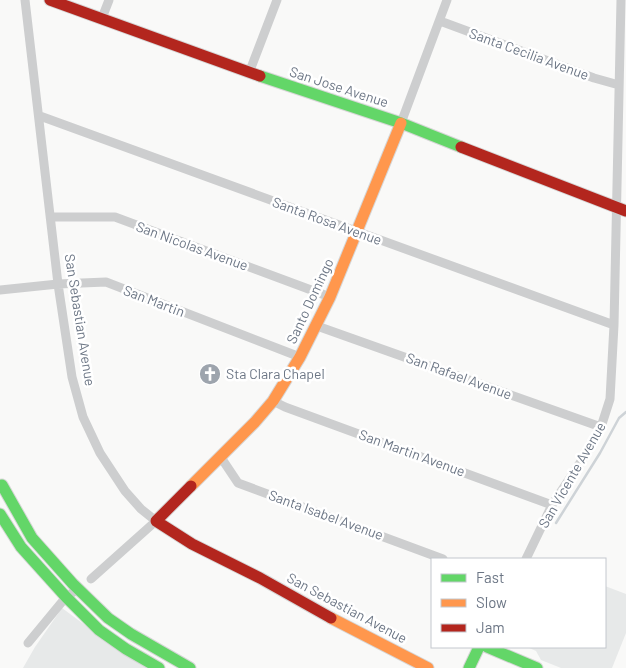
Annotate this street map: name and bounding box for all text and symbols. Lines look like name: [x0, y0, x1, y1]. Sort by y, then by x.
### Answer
street label: Santa Cecilia Avenue: [467, 24, 591, 83]
street label: San Jose Avenue: [288, 63, 391, 110]
street label: Santa Rosa Avenue: [270, 193, 384, 248]
street label: San Nicolas Avenue: [134, 217, 250, 274]
street label: San Sebastian Avenue: [62, 253, 99, 387]
street label: Santo Domingo: [282, 255, 337, 346]
street label: San Martin: [121, 281, 187, 320]
street label: San Rafael Avenue: [404, 349, 514, 403]
church icon: Sta Clara Chapel: [198, 362, 222, 386]
place label: Sta Clara Chapel: [226, 365, 325, 382]
street label: San Vicente Avenue: [534, 419, 609, 531]
street label: San Martin Avenue: [357, 425, 468, 480]
street label: Santa Isabel Avenue: [266, 486, 386, 543]
legend: [431, 558, 606, 648]
text: Fast: [476, 568, 504, 586]
street label: San Sebastian Avenue: [284, 569, 410, 646]
text: Slow: [476, 593, 507, 611]
text: Jam: [476, 618, 505, 636]

